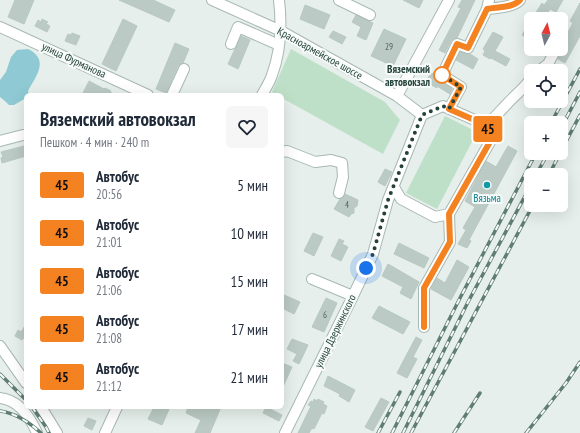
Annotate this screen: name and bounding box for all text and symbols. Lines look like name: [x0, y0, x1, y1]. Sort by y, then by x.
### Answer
north arrow: [524, 12, 568, 56]
map controls: [524, 12, 568, 212]
street label: Красноармейское шоссе: [275, 24, 365, 82]
street label: улица Фурманова: [40, 39, 108, 81]
house number: 29: [385, 41, 393, 52]
place label: Вяземский автовокзал: [385, 62, 430, 89]
button: locate: [524, 64, 568, 108]
marker: Вяземский автовокзал: [433, 66, 451, 84]
button: heart: [226, 106, 268, 148]
text: Вяземский автовокзал: [40, 107, 196, 131]
line badge: 45: [470, 116, 506, 142]
button: +: [524, 116, 568, 160]
text: 45: [481, 120, 495, 138]
text: Пешком · 4 мин · 240 m: [40, 134, 149, 151]
text: Автобус: [96, 167, 139, 186]
button: −: [524, 168, 568, 212]
text: 45: [55, 176, 69, 194]
text: 5 мин: [237, 176, 268, 195]
marker: Вязьма: [482, 180, 492, 190]
text: 20:56: [96, 186, 122, 203]
place label: Вязьма: [473, 191, 501, 205]
house number: 4: [345, 199, 349, 210]
text: Автобус: [96, 215, 139, 234]
text: 45: [55, 224, 69, 242]
text: 10 мин: [230, 224, 268, 243]
text: 21:01: [96, 234, 122, 251]
your location: [356, 258, 376, 278]
text: Автобус: [96, 263, 139, 282]
text: 45: [55, 272, 69, 290]
text: 15 мин: [230, 272, 268, 291]
text: 21:06: [96, 282, 122, 299]
street label: улица Дзержинского: [311, 292, 359, 370]
house number: 6: [323, 309, 327, 320]
text: Автобус: [96, 311, 139, 330]
text: 45: [55, 320, 69, 338]
text: 17 мин: [231, 320, 268, 339]
text: 21:08: [96, 330, 122, 347]
text: Автобус: [96, 359, 139, 378]
text: 45: [55, 368, 69, 386]
text: 21 мин: [230, 368, 268, 387]
text: 21:12: [96, 378, 122, 395]

